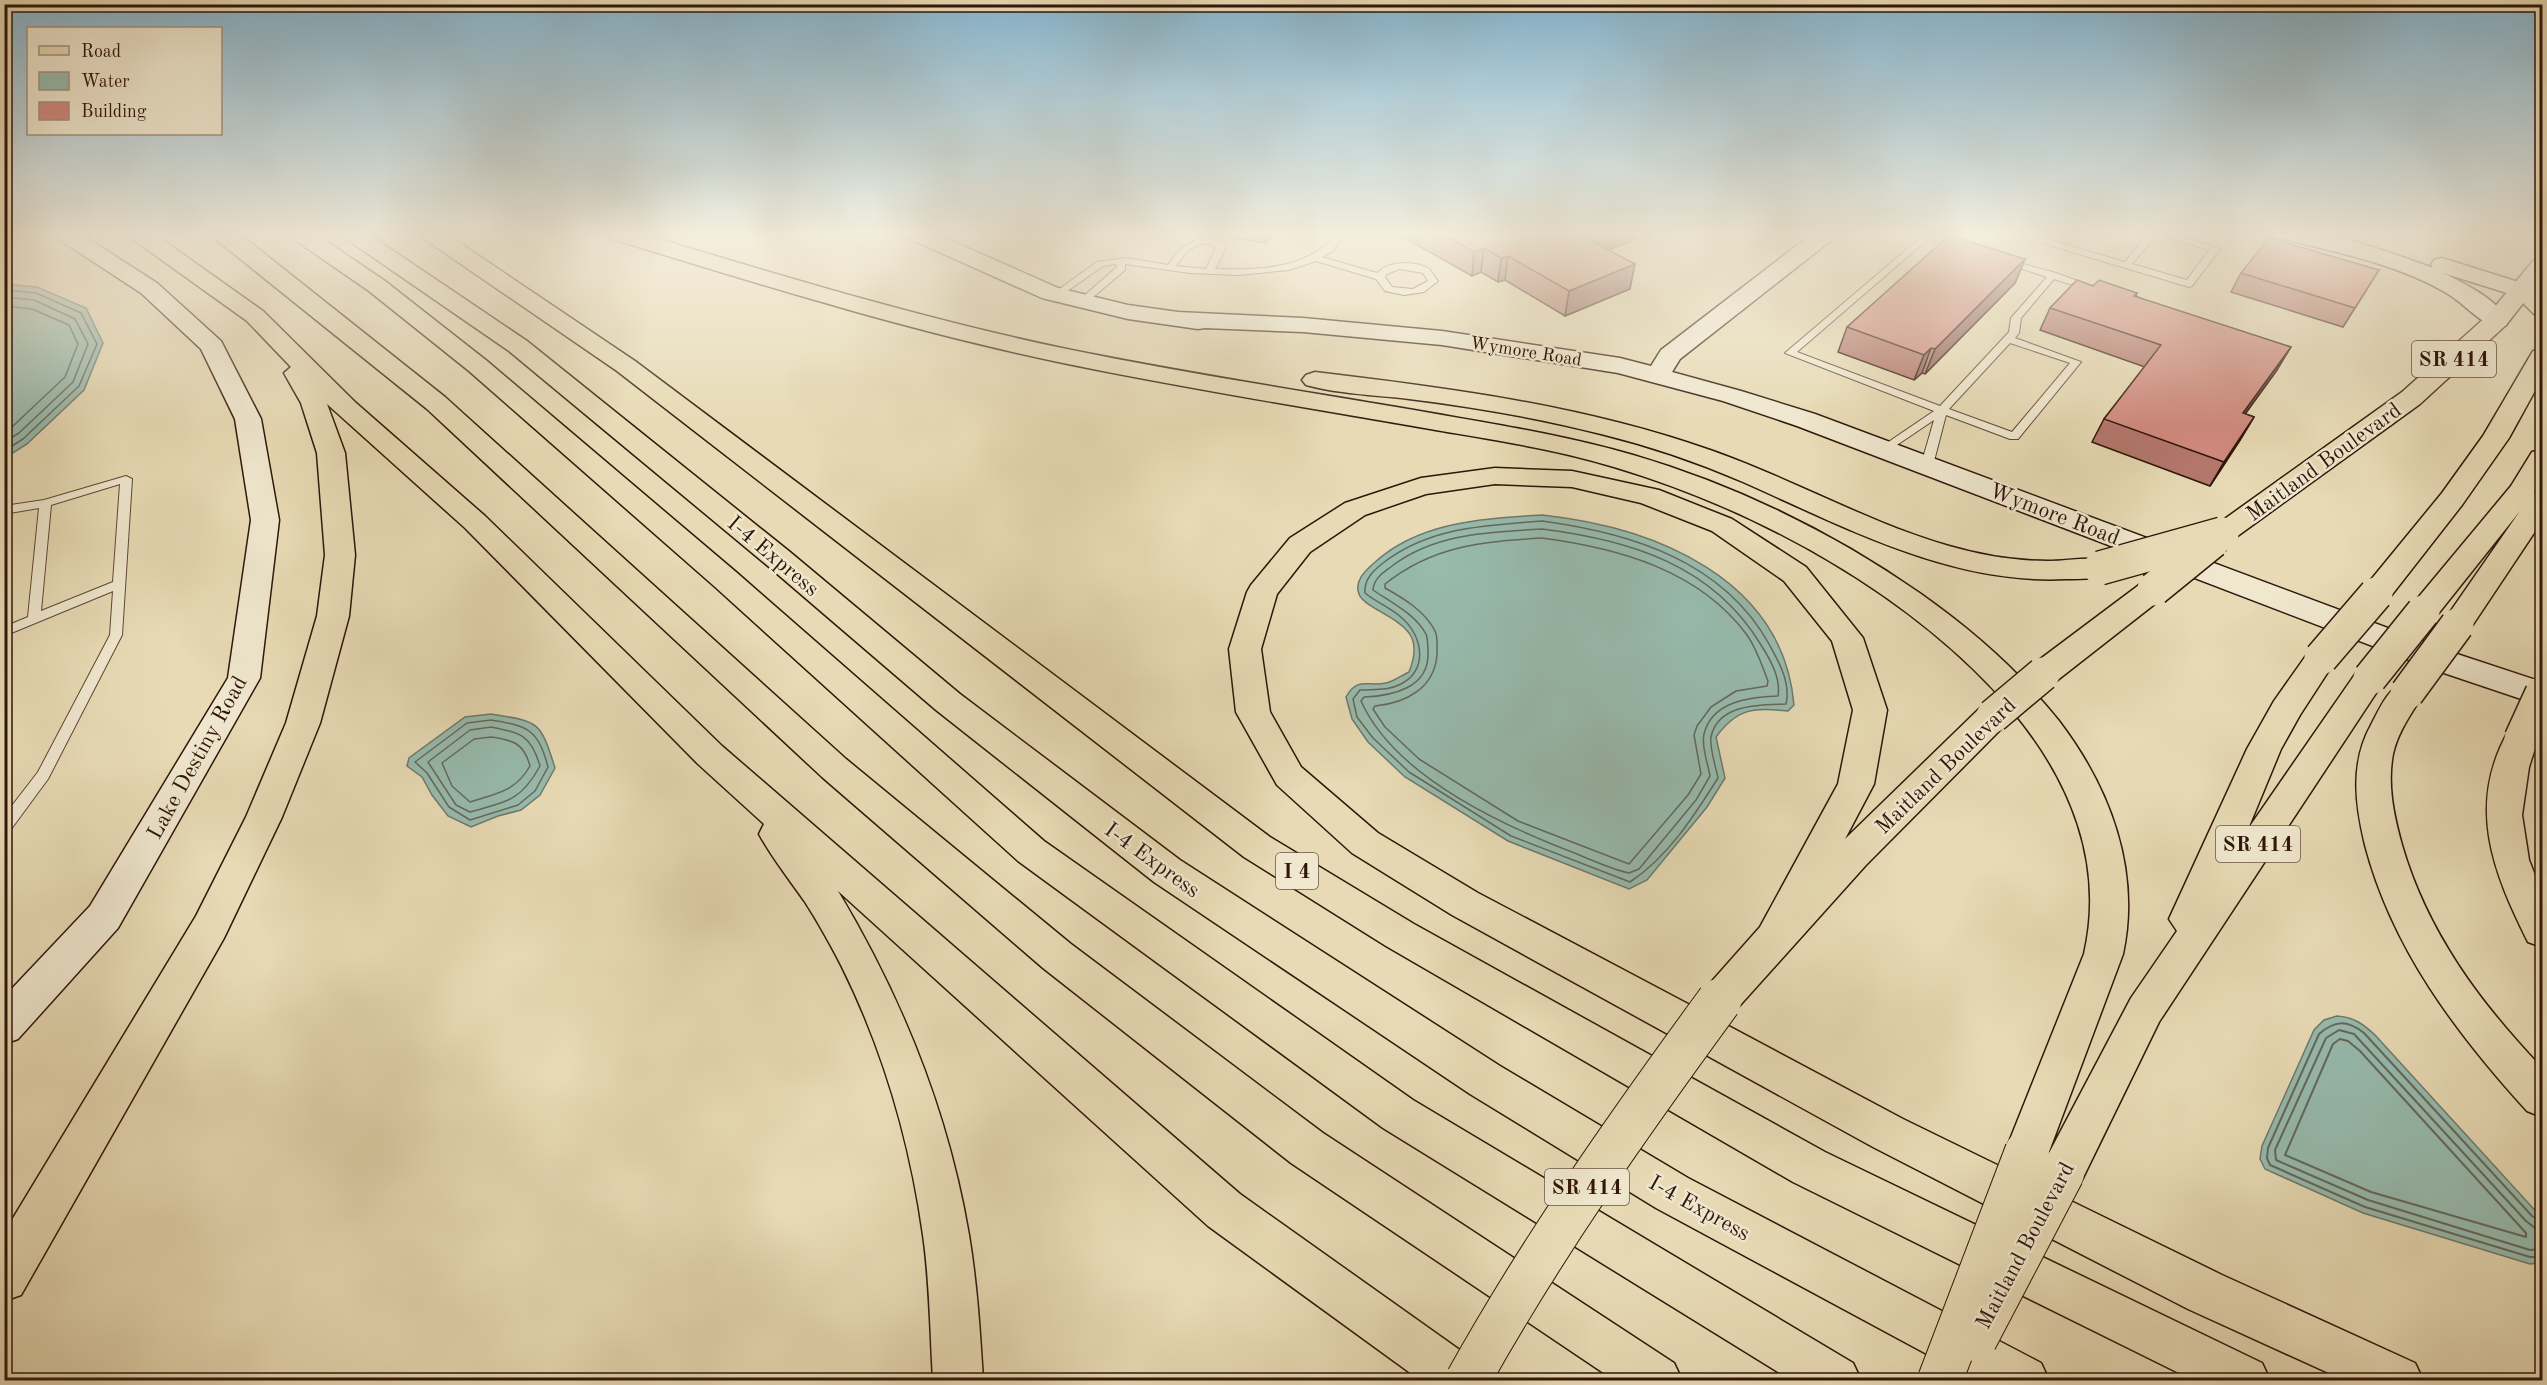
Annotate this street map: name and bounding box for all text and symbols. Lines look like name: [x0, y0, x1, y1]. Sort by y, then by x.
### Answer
legend: [27, 27, 222, 135]
text: Road: [81, 43, 121, 61]
text: Water: [81, 73, 130, 91]
text: Building: [81, 103, 147, 121]
street label: Wymore Road: [1469, 334, 1583, 370]
road number: SR 414: [2412, 341, 2496, 377]
street label: Maitland Boulevard: [2243, 399, 2406, 526]
street label: Wymore Road: [1986, 480, 2123, 550]
street label: I-4 Express: [723, 512, 823, 601]
street label: Lake Destiny Road: [144, 673, 252, 843]
street label: Maitland Boulevard: [1872, 694, 2021, 839]
street label: I-4 Express: [1100, 819, 1204, 902]
road number: SR 414: [2216, 826, 2300, 862]
road number: I 4: [1276, 853, 1318, 889]
street label: Maitland Boulevard: [1973, 1159, 2079, 1333]
road number: SR 414: [1545, 1169, 1629, 1205]
street label: I-4 Express: [1645, 1172, 1753, 1246]

